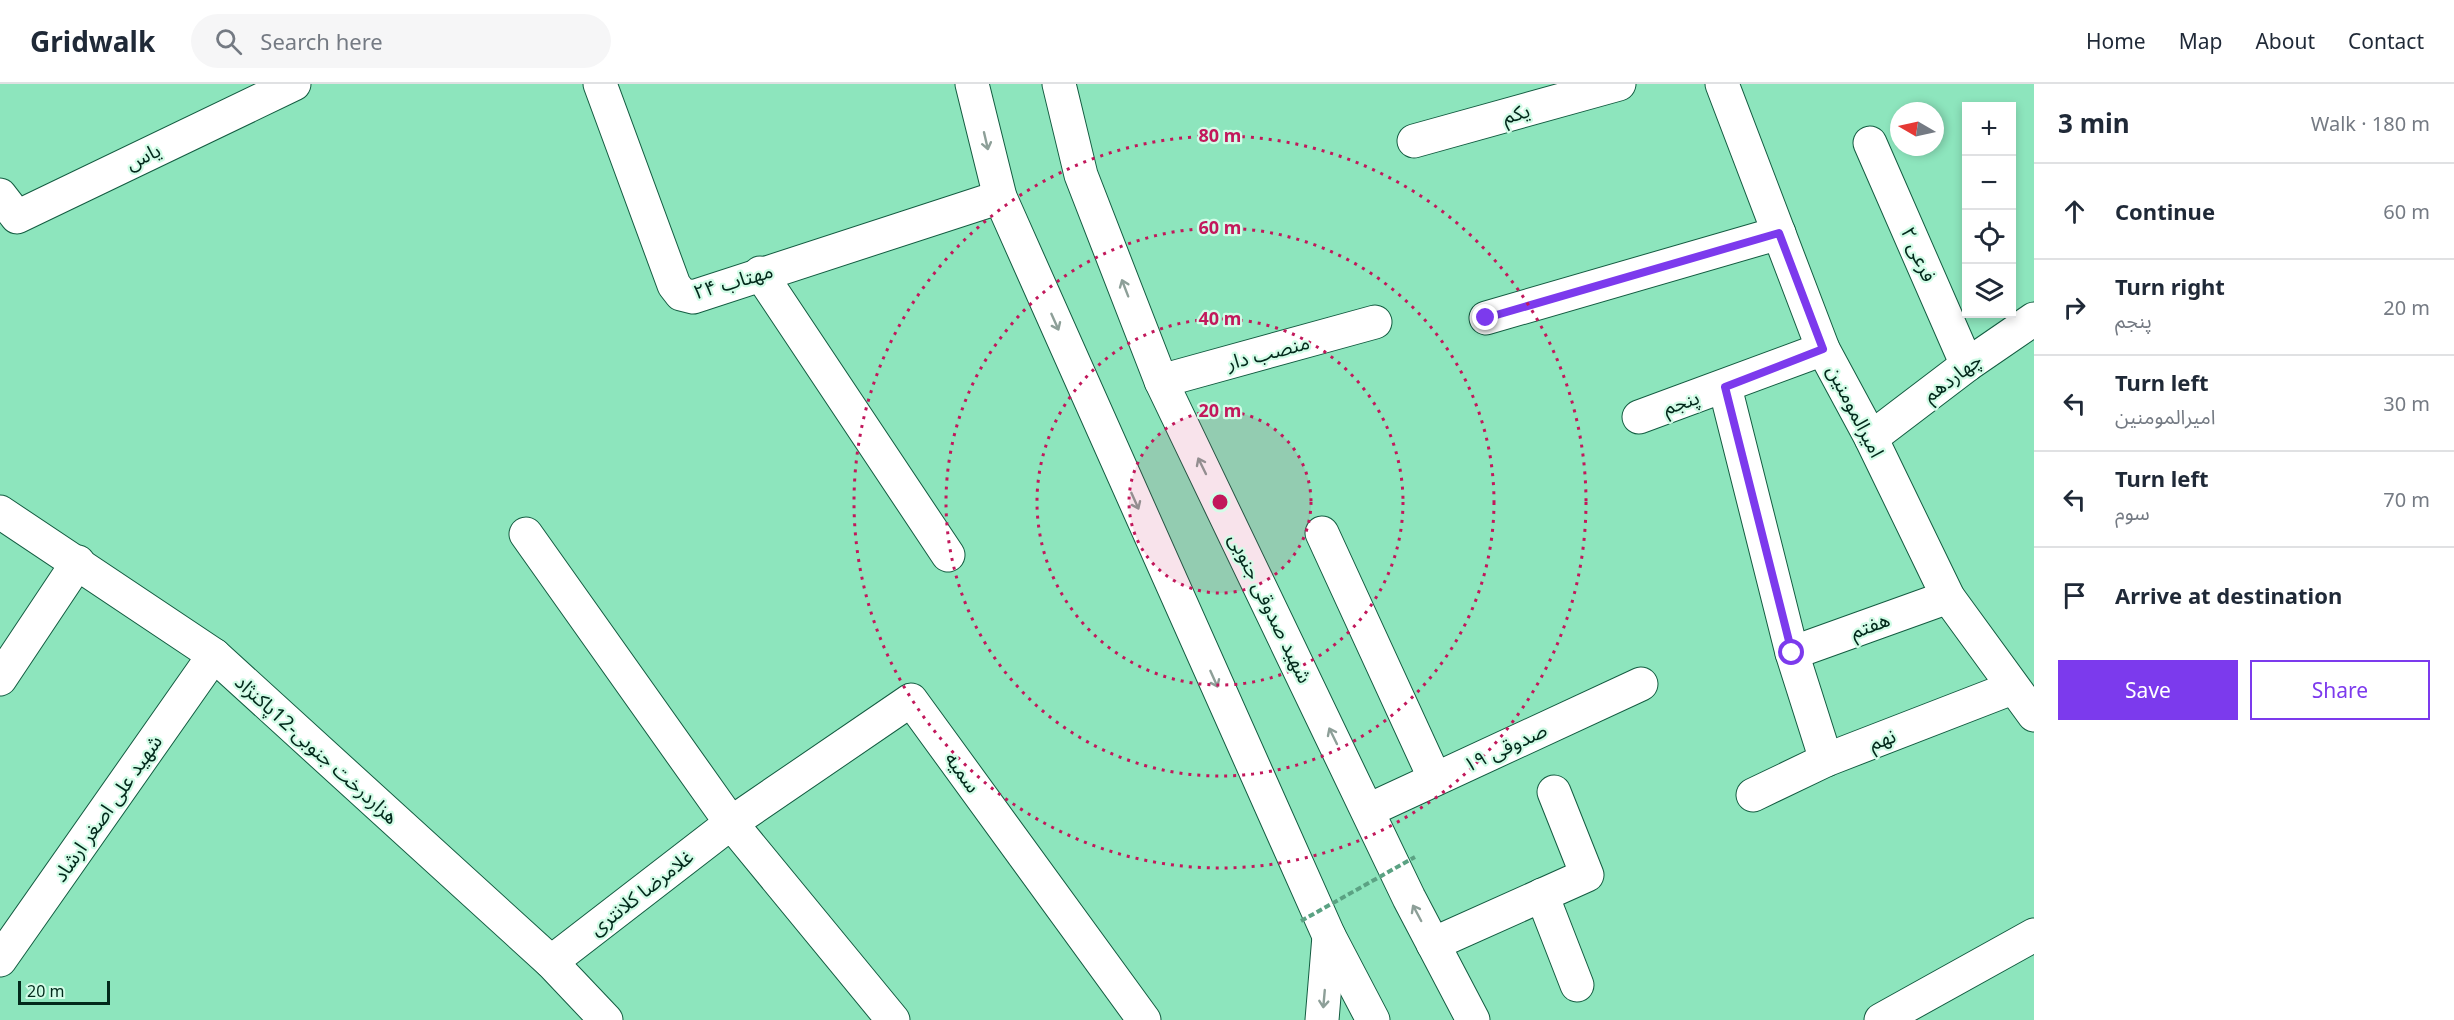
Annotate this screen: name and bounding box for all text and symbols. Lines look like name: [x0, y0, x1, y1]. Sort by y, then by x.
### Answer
search box: [191, 14, 611, 68]
text: Gridwalk: [30, 22, 155, 60]
icon: search: [212, 25, 245, 58]
text: Search here: [260, 26, 383, 56]
text: Home: [2086, 27, 2146, 55]
text: Map: [2179, 27, 2222, 55]
text: About: [2255, 27, 2315, 55]
text: Contact: [2348, 27, 2424, 55]
street label: یکم: [1499, 96, 1533, 132]
north arrow: [1890, 102, 1944, 156]
map controls: [1962, 102, 2016, 318]
button: +: [1962, 102, 2016, 156]
text: 3 min: [2058, 105, 2130, 141]
text: Walk · 180 m: [2311, 110, 2430, 137]
text: 80 m: [1199, 123, 1241, 147]
one-way arrow: [981, 131, 993, 150]
street label: یاس: [121, 136, 165, 176]
button: −: [1962, 156, 2016, 210]
icon: ahead: [2058, 195, 2091, 228]
text: Continue: [2115, 196, 2215, 226]
text: 60 m: [2383, 198, 2430, 225]
button: locate: [1962, 210, 2016, 264]
text: 60 m: [1199, 215, 1241, 239]
street label: فرعی ۲: [1895, 222, 1943, 286]
street label: مهتاب ۲۴: [690, 257, 776, 305]
button: layers: [1962, 264, 2016, 318]
text: Turn right: [2115, 271, 2225, 301]
one-way arrow: [1119, 279, 1130, 297]
icon: right: [2058, 291, 2091, 324]
text: 20 m: [2383, 294, 2430, 321]
route end: [1472, 304, 1498, 330]
text: 40 m: [1199, 306, 1241, 330]
text: پنجم: [2115, 307, 2152, 334]
one-way arrow: [1050, 313, 1062, 331]
street label: منصب دار: [1222, 328, 1313, 376]
street label: چهاردهم: [1917, 346, 1988, 409]
street label: امیرالمومنین: [1821, 360, 1891, 462]
text: Turn left: [2115, 367, 2209, 397]
street label: پنجم: [1659, 383, 1703, 423]
icon: left: [2058, 387, 2091, 420]
text: 30 m: [2383, 390, 2430, 417]
text: 20 m: [1199, 398, 1241, 422]
text: امیرالمومنین: [2115, 403, 2216, 430]
one-way arrow: [1196, 458, 1208, 476]
text: Turn left: [2115, 463, 2209, 493]
icon: left: [2058, 483, 2091, 516]
text: 70 m: [2383, 486, 2430, 513]
one-way arrow: [1129, 491, 1141, 509]
centre of rings: [1210, 492, 1230, 512]
text: سوم: [2115, 499, 2150, 526]
street label: شهید صدوقی جنوبی: [1223, 528, 1319, 688]
icon: arrive: [2058, 579, 2091, 612]
text: Arrive at destination: [2115, 580, 2342, 610]
street label: هفتم: [1847, 605, 1894, 646]
route start: [1778, 639, 1804, 665]
button: Save: [2058, 660, 2238, 720]
button: Share: [2250, 660, 2430, 720]
street label: هزاردرخت جنوبی-12پاکنژاد: [229, 668, 405, 830]
one-way arrow: [1209, 669, 1220, 687]
street label: صدوقی ۱۹: [1459, 716, 1551, 778]
street label: نهم: [1865, 722, 1900, 758]
one-way arrow: [1327, 728, 1339, 746]
street label: شهید علی اصغر ارشاد: [46, 729, 168, 887]
street label: سمیه: [939, 746, 987, 798]
street label: غلامرضا کلانتری: [583, 843, 699, 941]
one-way arrow: [1411, 904, 1422, 922]
scale bar: [18, 978, 110, 1006]
text: 20 m: [27, 980, 64, 1002]
one-way arrow: [1318, 988, 1329, 1008]

